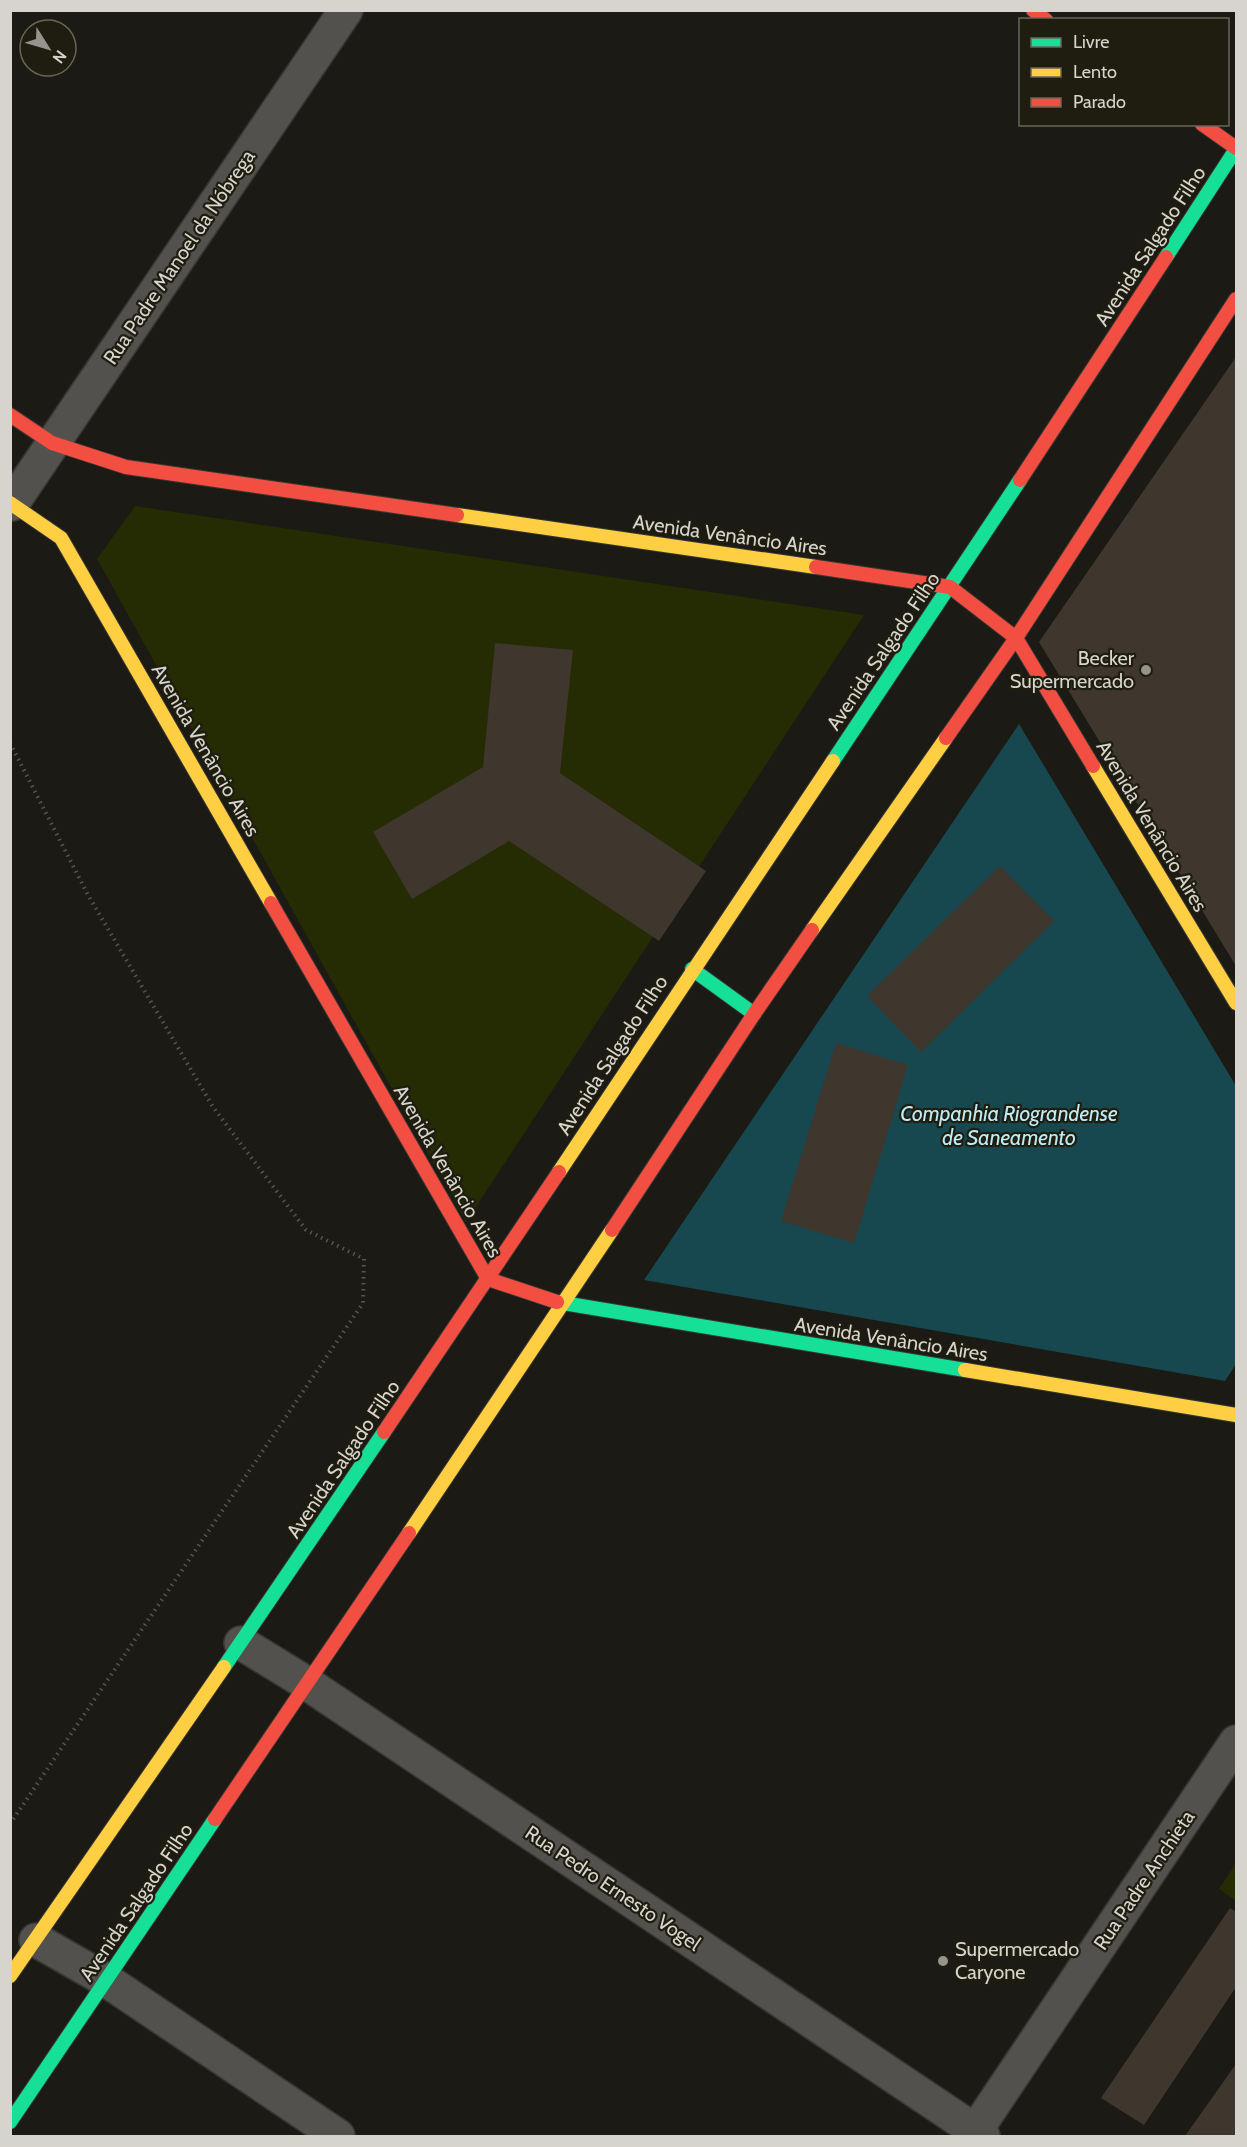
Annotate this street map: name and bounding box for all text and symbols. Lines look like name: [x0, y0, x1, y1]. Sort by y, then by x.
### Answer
north arrow: [18, 18, 78, 78]
legend: [1019, 18, 1229, 126]
text: Livre: [1073, 31, 1109, 53]
text: N: [49, 46, 71, 67]
text: Lento: [1073, 61, 1117, 83]
text: Parado: [1073, 91, 1126, 113]
street label: Rua Padre Manoel da Nóbrega: [98, 145, 260, 369]
street label: Avenida Salgado Filho: [1089, 162, 1211, 330]
street label: Avenida Venâncio Aires: [632, 510, 828, 560]
street label: Avenida Salgado Filho: [821, 567, 945, 735]
place label: Becker Supermercado: [1010, 646, 1135, 693]
street label: Avenida Venâncio Aires: [147, 659, 265, 841]
marker: Becker Supermercado: [1139, 663, 1153, 677]
street label: Avenida Venâncio Aires: [1091, 736, 1213, 916]
street label: Avenida Salgado Filho: [551, 971, 673, 1139]
street label: Avenida Venâncio Aires: [389, 1080, 507, 1262]
water label: Companhia Riograndense de Saneamento: [900, 1101, 1118, 1150]
street label: Avenida Venâncio Aires: [793, 1312, 989, 1366]
street label: Avenida Salgado Filho: [281, 1375, 405, 1543]
street label: Rua Padre Anchieta: [1088, 1805, 1200, 1954]
street label: Avenida Salgado Filho: [74, 1818, 198, 1986]
street label: Rua Pedro Ernesto Vogel: [521, 1820, 706, 1956]
place label: Supermercado Caryone: [955, 1937, 1079, 1984]
marker: Supermercado Caryone: [936, 1954, 950, 1968]

